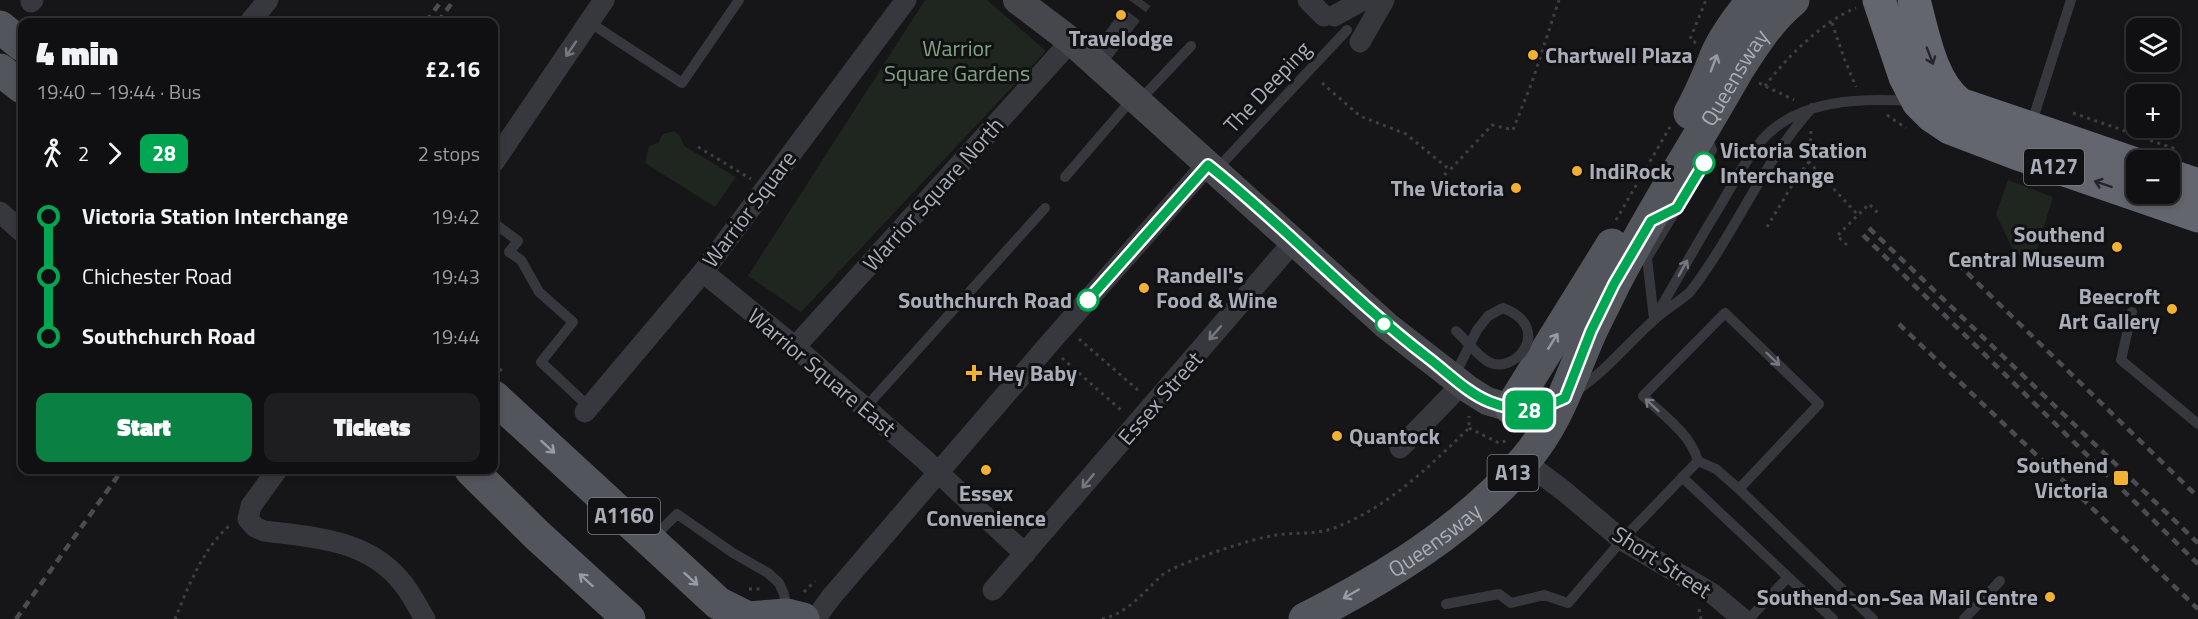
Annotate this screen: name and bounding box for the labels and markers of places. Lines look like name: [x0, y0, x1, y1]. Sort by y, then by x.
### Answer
marker: Travelodge: [1114, 8, 1128, 22]
place label: Travelodge: [1069, 21, 1173, 55]
place label: Chartwell Plaza: [1545, 38, 1693, 72]
marker: Chartwell Plaza: [1526, 48, 1540, 62]
place label: Victoria Station Interchange: [1720, 133, 1867, 192]
marker: Victoria Station Interchange: [1693, 152, 1715, 174]
place label: IndiRock: [1589, 154, 1672, 188]
marker: IndiRock: [1570, 164, 1584, 178]
place label: The Victoria: [1391, 171, 1504, 205]
marker: The Victoria: [1509, 181, 1523, 195]
place label: Southend Central Museum: [1948, 217, 2105, 276]
marker: Southend Central Museum: [2110, 240, 2124, 254]
place label: Randell's Food & Wine: [1156, 258, 1277, 317]
place label: Beecroft Art Gallery: [2059, 279, 2160, 338]
marker: Randell's Food & Wine: [1137, 281, 1151, 295]
place label: Southchurch Road: [898, 283, 1072, 317]
marker: Southchurch Road: [1077, 289, 1099, 311]
marker: Beecroft Art Gallery: [2165, 302, 2179, 316]
unlabelled marker: [1375, 315, 1393, 333]
place label: Hey Baby: [988, 356, 1077, 390]
marker: Hey Baby: [965, 364, 983, 382]
place label: Quantock: [1349, 419, 1440, 453]
marker: Quantock: [1330, 429, 1344, 443]
place label: Southend Victoria: [2017, 448, 2108, 507]
marker: Essex Convenience: [979, 463, 993, 477]
marker: Southend Victoria: [2112, 469, 2130, 487]
place label: Essex Convenience: [926, 476, 1046, 535]
place label: Southend-on-Sea Mail Centre: [1757, 580, 2038, 614]
marker: Southend-on-Sea Mail Centre: [2043, 590, 2057, 604]

